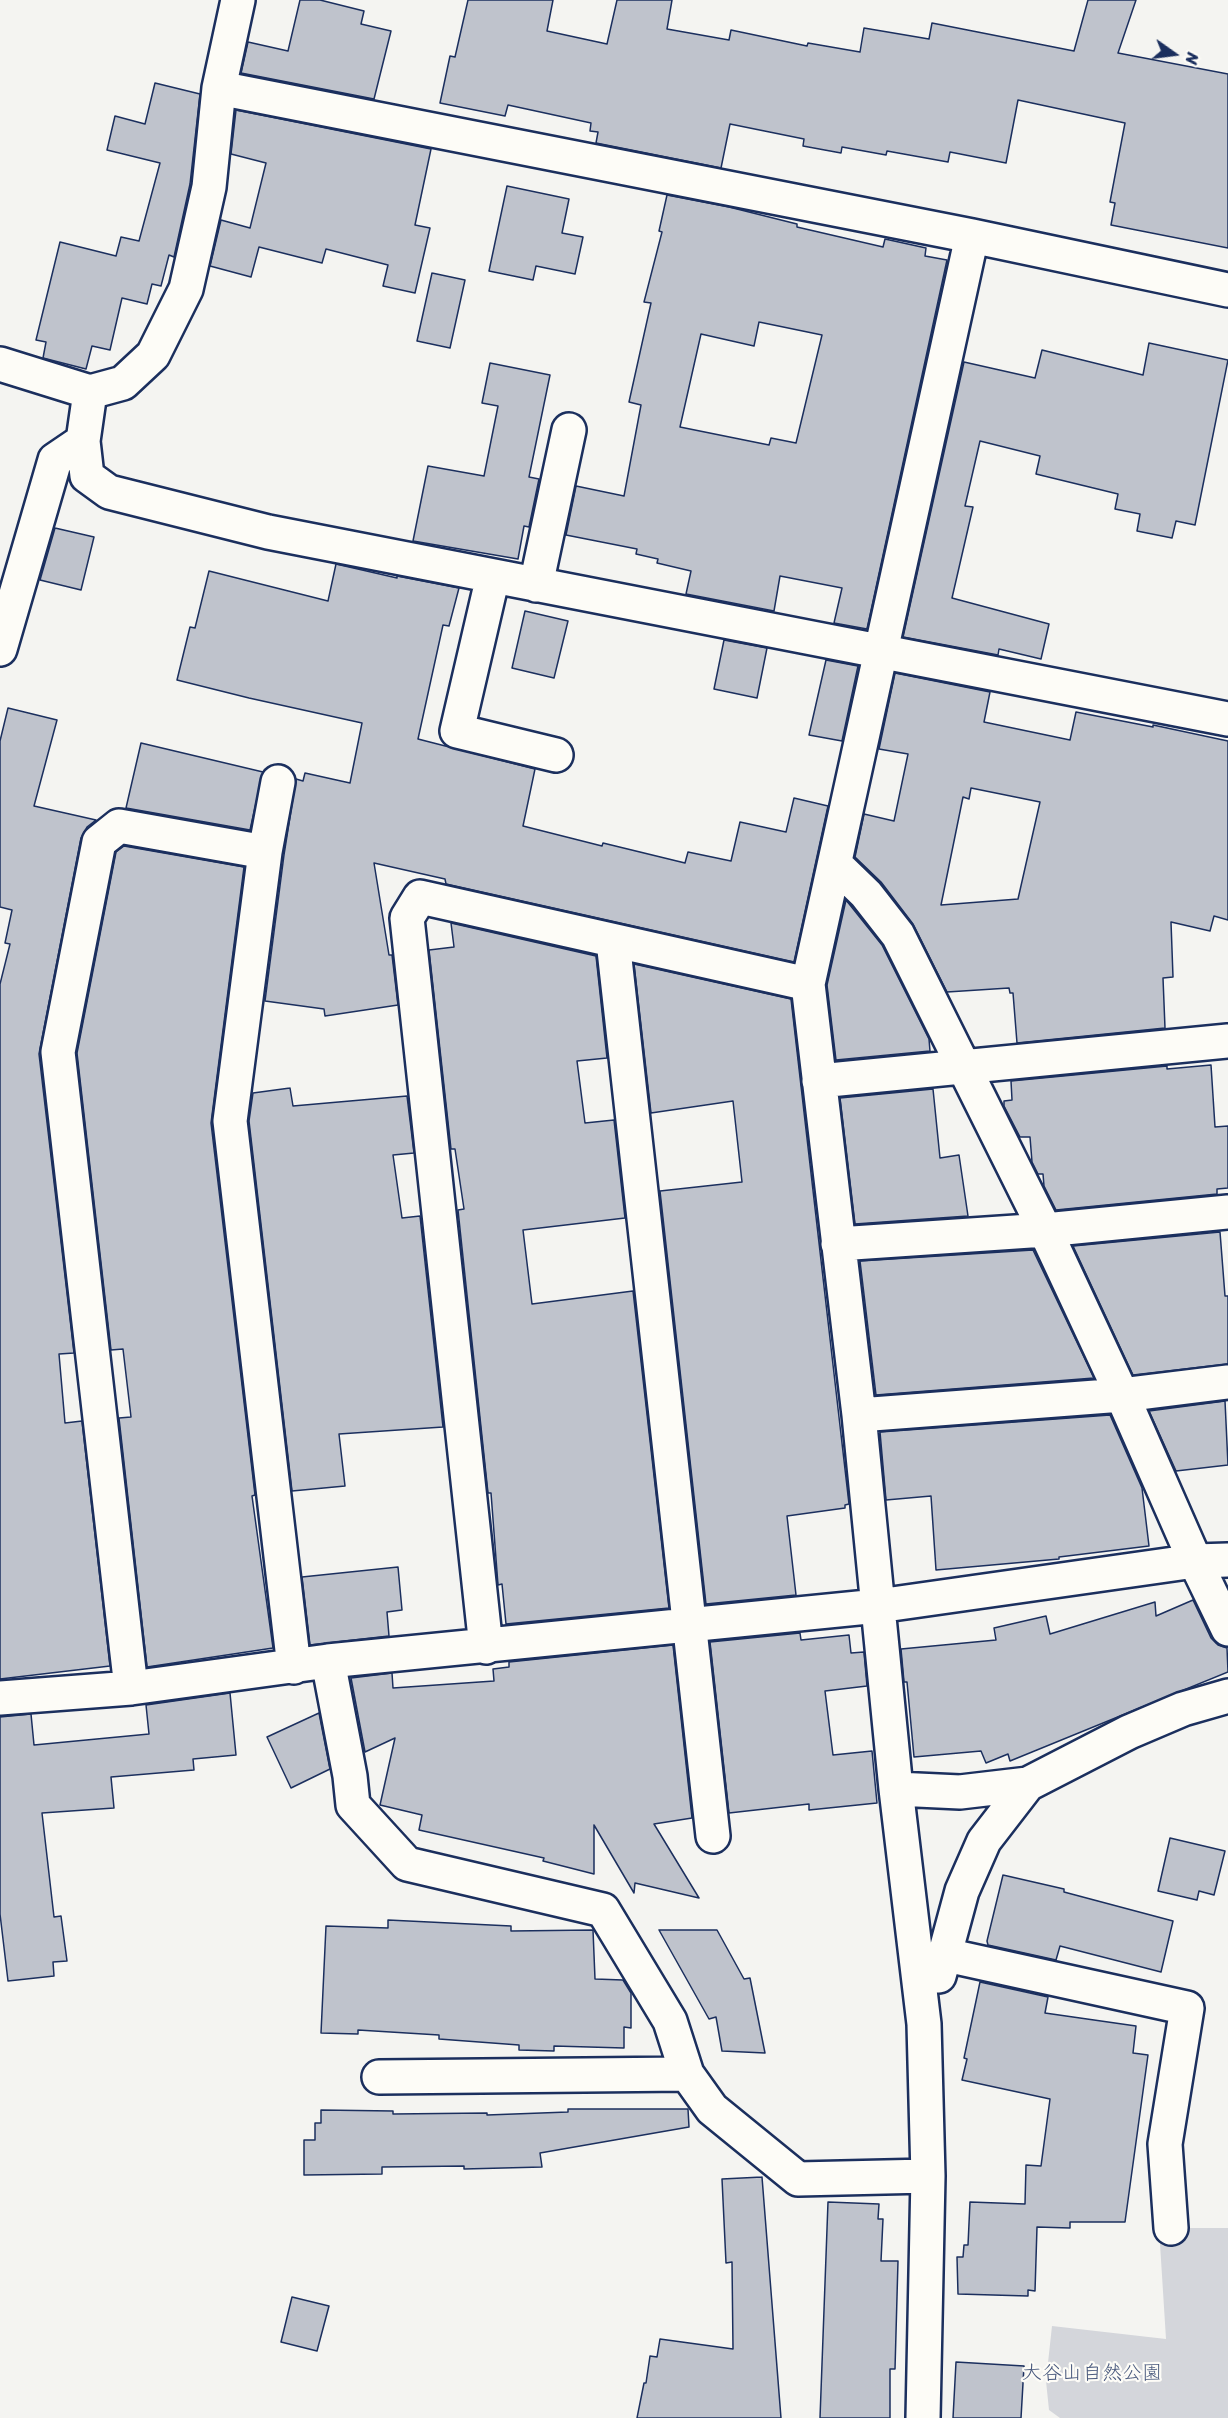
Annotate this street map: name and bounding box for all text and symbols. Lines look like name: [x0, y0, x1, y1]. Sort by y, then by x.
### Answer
north arrow: [1144, 24, 1204, 84]
text: N: [1177, 50, 1207, 67]
park label: 大谷山自然公園: [1022, 2362, 1162, 2386]

